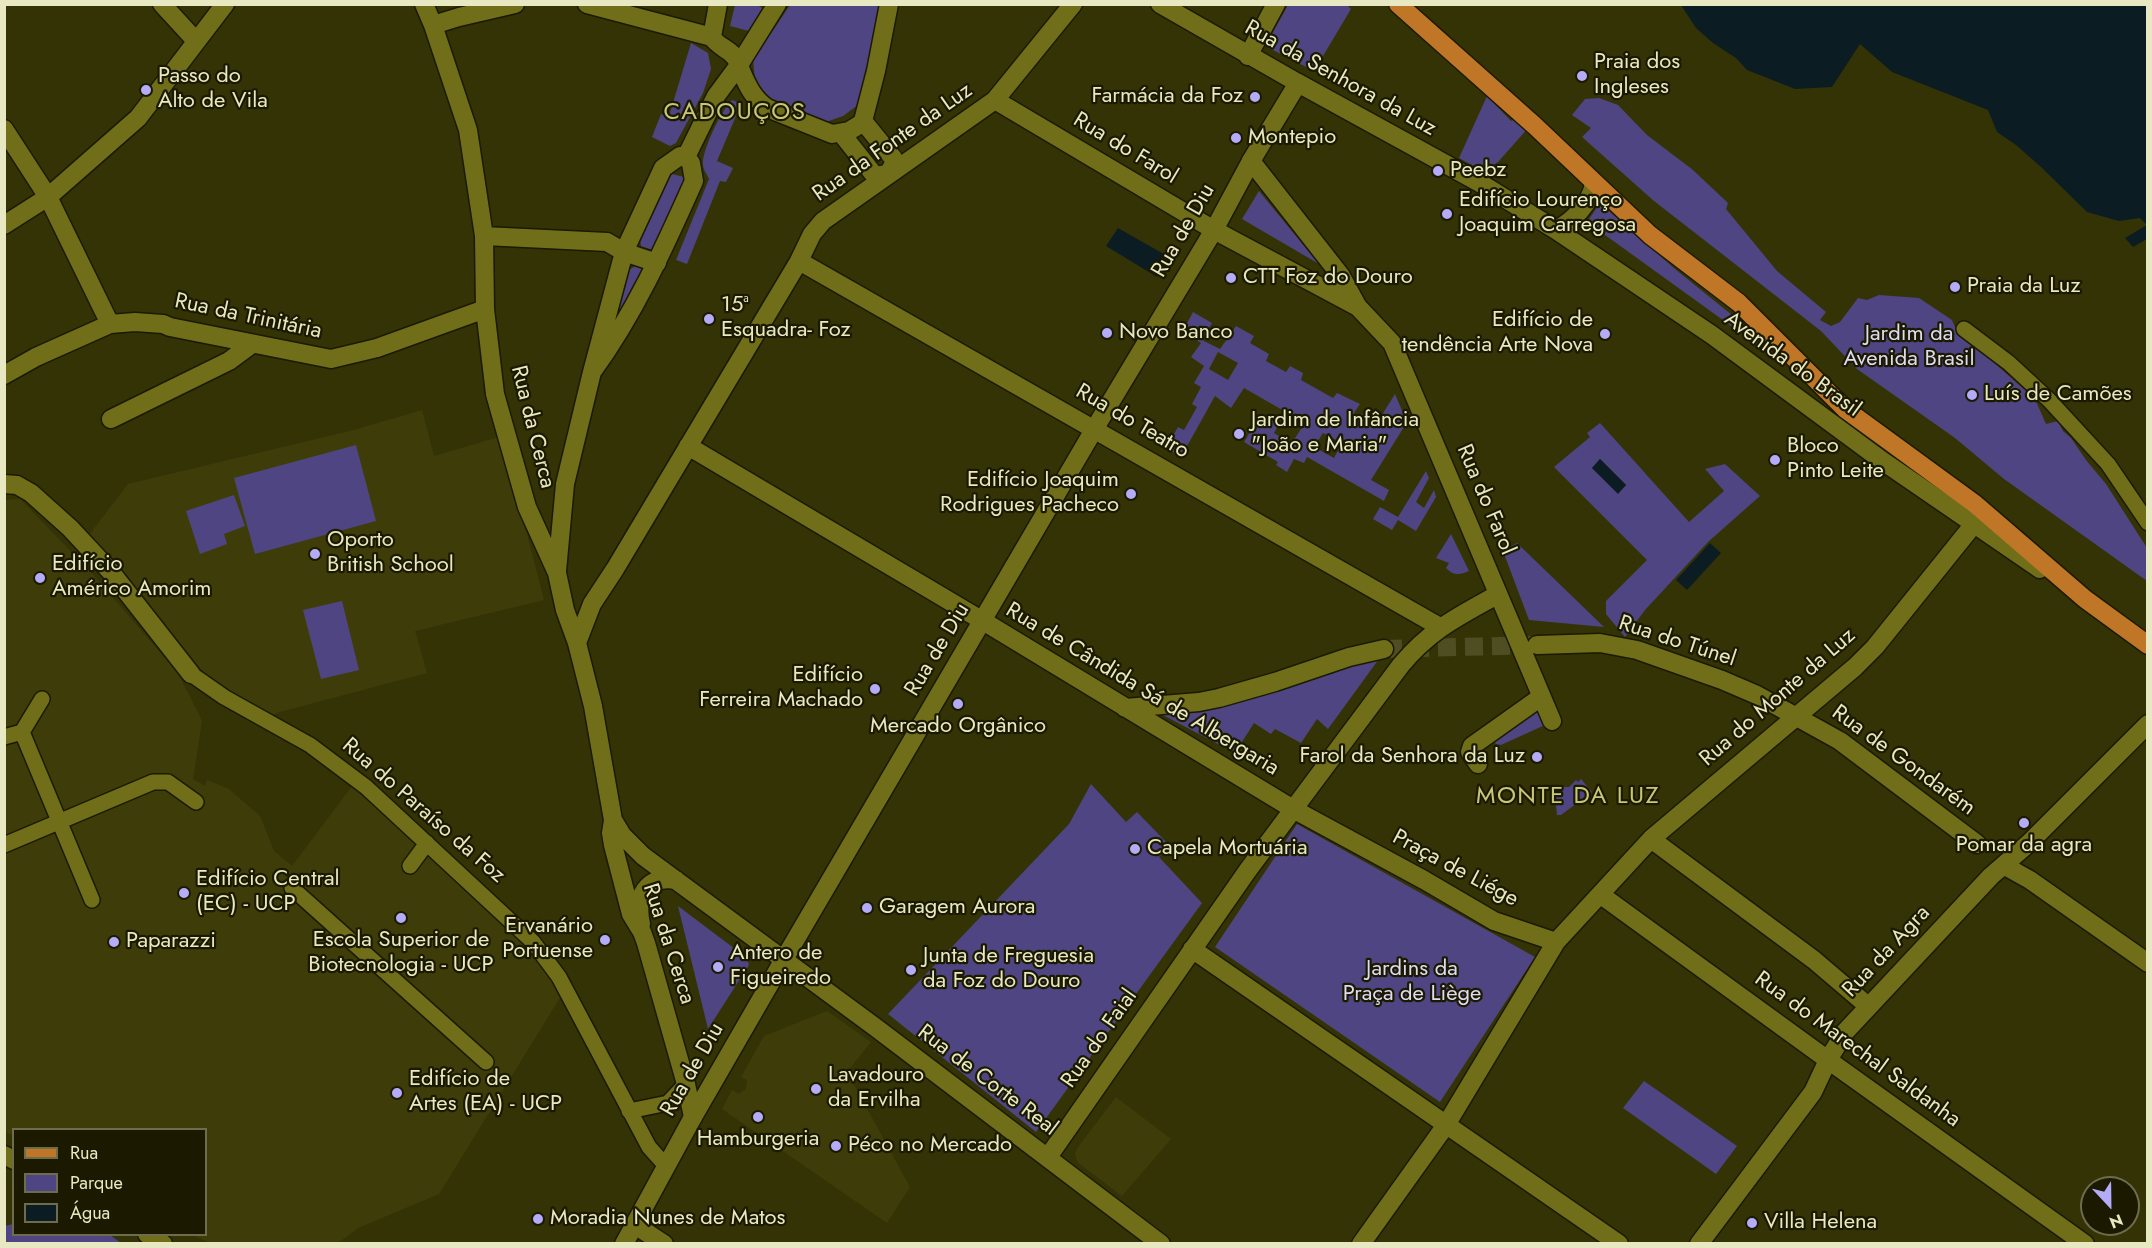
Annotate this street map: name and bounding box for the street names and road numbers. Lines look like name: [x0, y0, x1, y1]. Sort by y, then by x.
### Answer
street label: Rua da Senhora da Luz: [1240, 15, 1440, 143]
street label: Rua da Fonte da Luz: [808, 78, 978, 208]
street label: Rua do Farol: [1068, 107, 1182, 191]
street label: Rua de Diu: [1147, 179, 1221, 283]
street label: Rua da Trinitária: [172, 289, 324, 345]
street label: Avenida do Brasil: [1719, 307, 1865, 423]
street label: Rua da Cerca: [504, 363, 560, 491]
street label: Rua do Teatro: [1071, 379, 1193, 465]
street label: Rua do Farol: [1450, 441, 1520, 559]
street label: Rua de Cândida Sá de Albergaria: [1001, 598, 1283, 782]
street label: Rua de Diu: [900, 599, 976, 701]
street label: Rua do Túnel: [1615, 611, 1739, 673]
street label: Rua do Monte da Luz: [1695, 623, 1861, 773]
street label: Rua de Gondarém: [1826, 700, 1980, 822]
street label: Rua do Paraíso da Foz: [336, 733, 510, 889]
street label: Praça de Liége: [1388, 825, 1522, 913]
street label: Rua da Cerca: [636, 880, 700, 1008]
street label: Rua da Agra: [1838, 901, 1936, 1003]
street label: Rua do Marechal Saldanha: [1749, 966, 1965, 1134]
street label: Rua do Faial: [1056, 985, 1144, 1093]
street label: Rua de Diu: [656, 1018, 730, 1122]
street label: Rua de Corte Real: [912, 1020, 1062, 1142]

